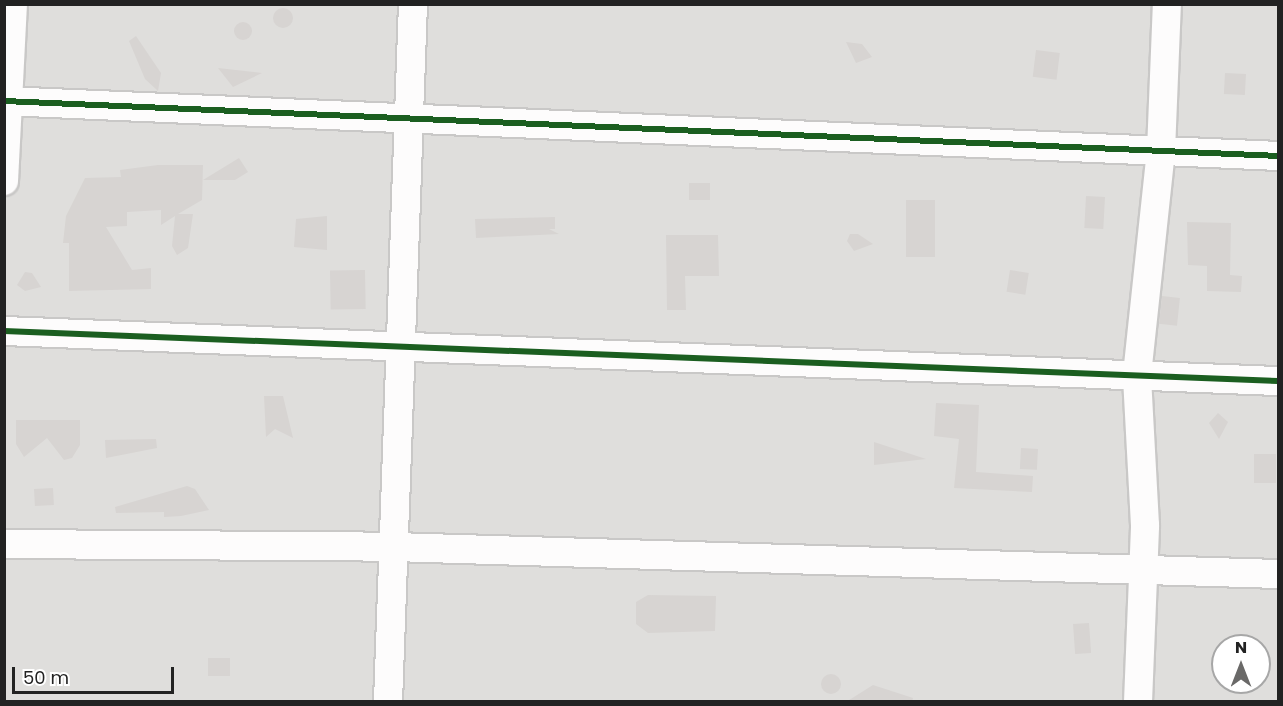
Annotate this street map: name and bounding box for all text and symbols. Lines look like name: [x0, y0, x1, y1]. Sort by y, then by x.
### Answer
north arrow: [1211, 634, 1271, 694]
text: N: [1235, 636, 1247, 659]
scale bar: [15, 655, 177, 693]
text: 50 m: [23, 665, 69, 690]

